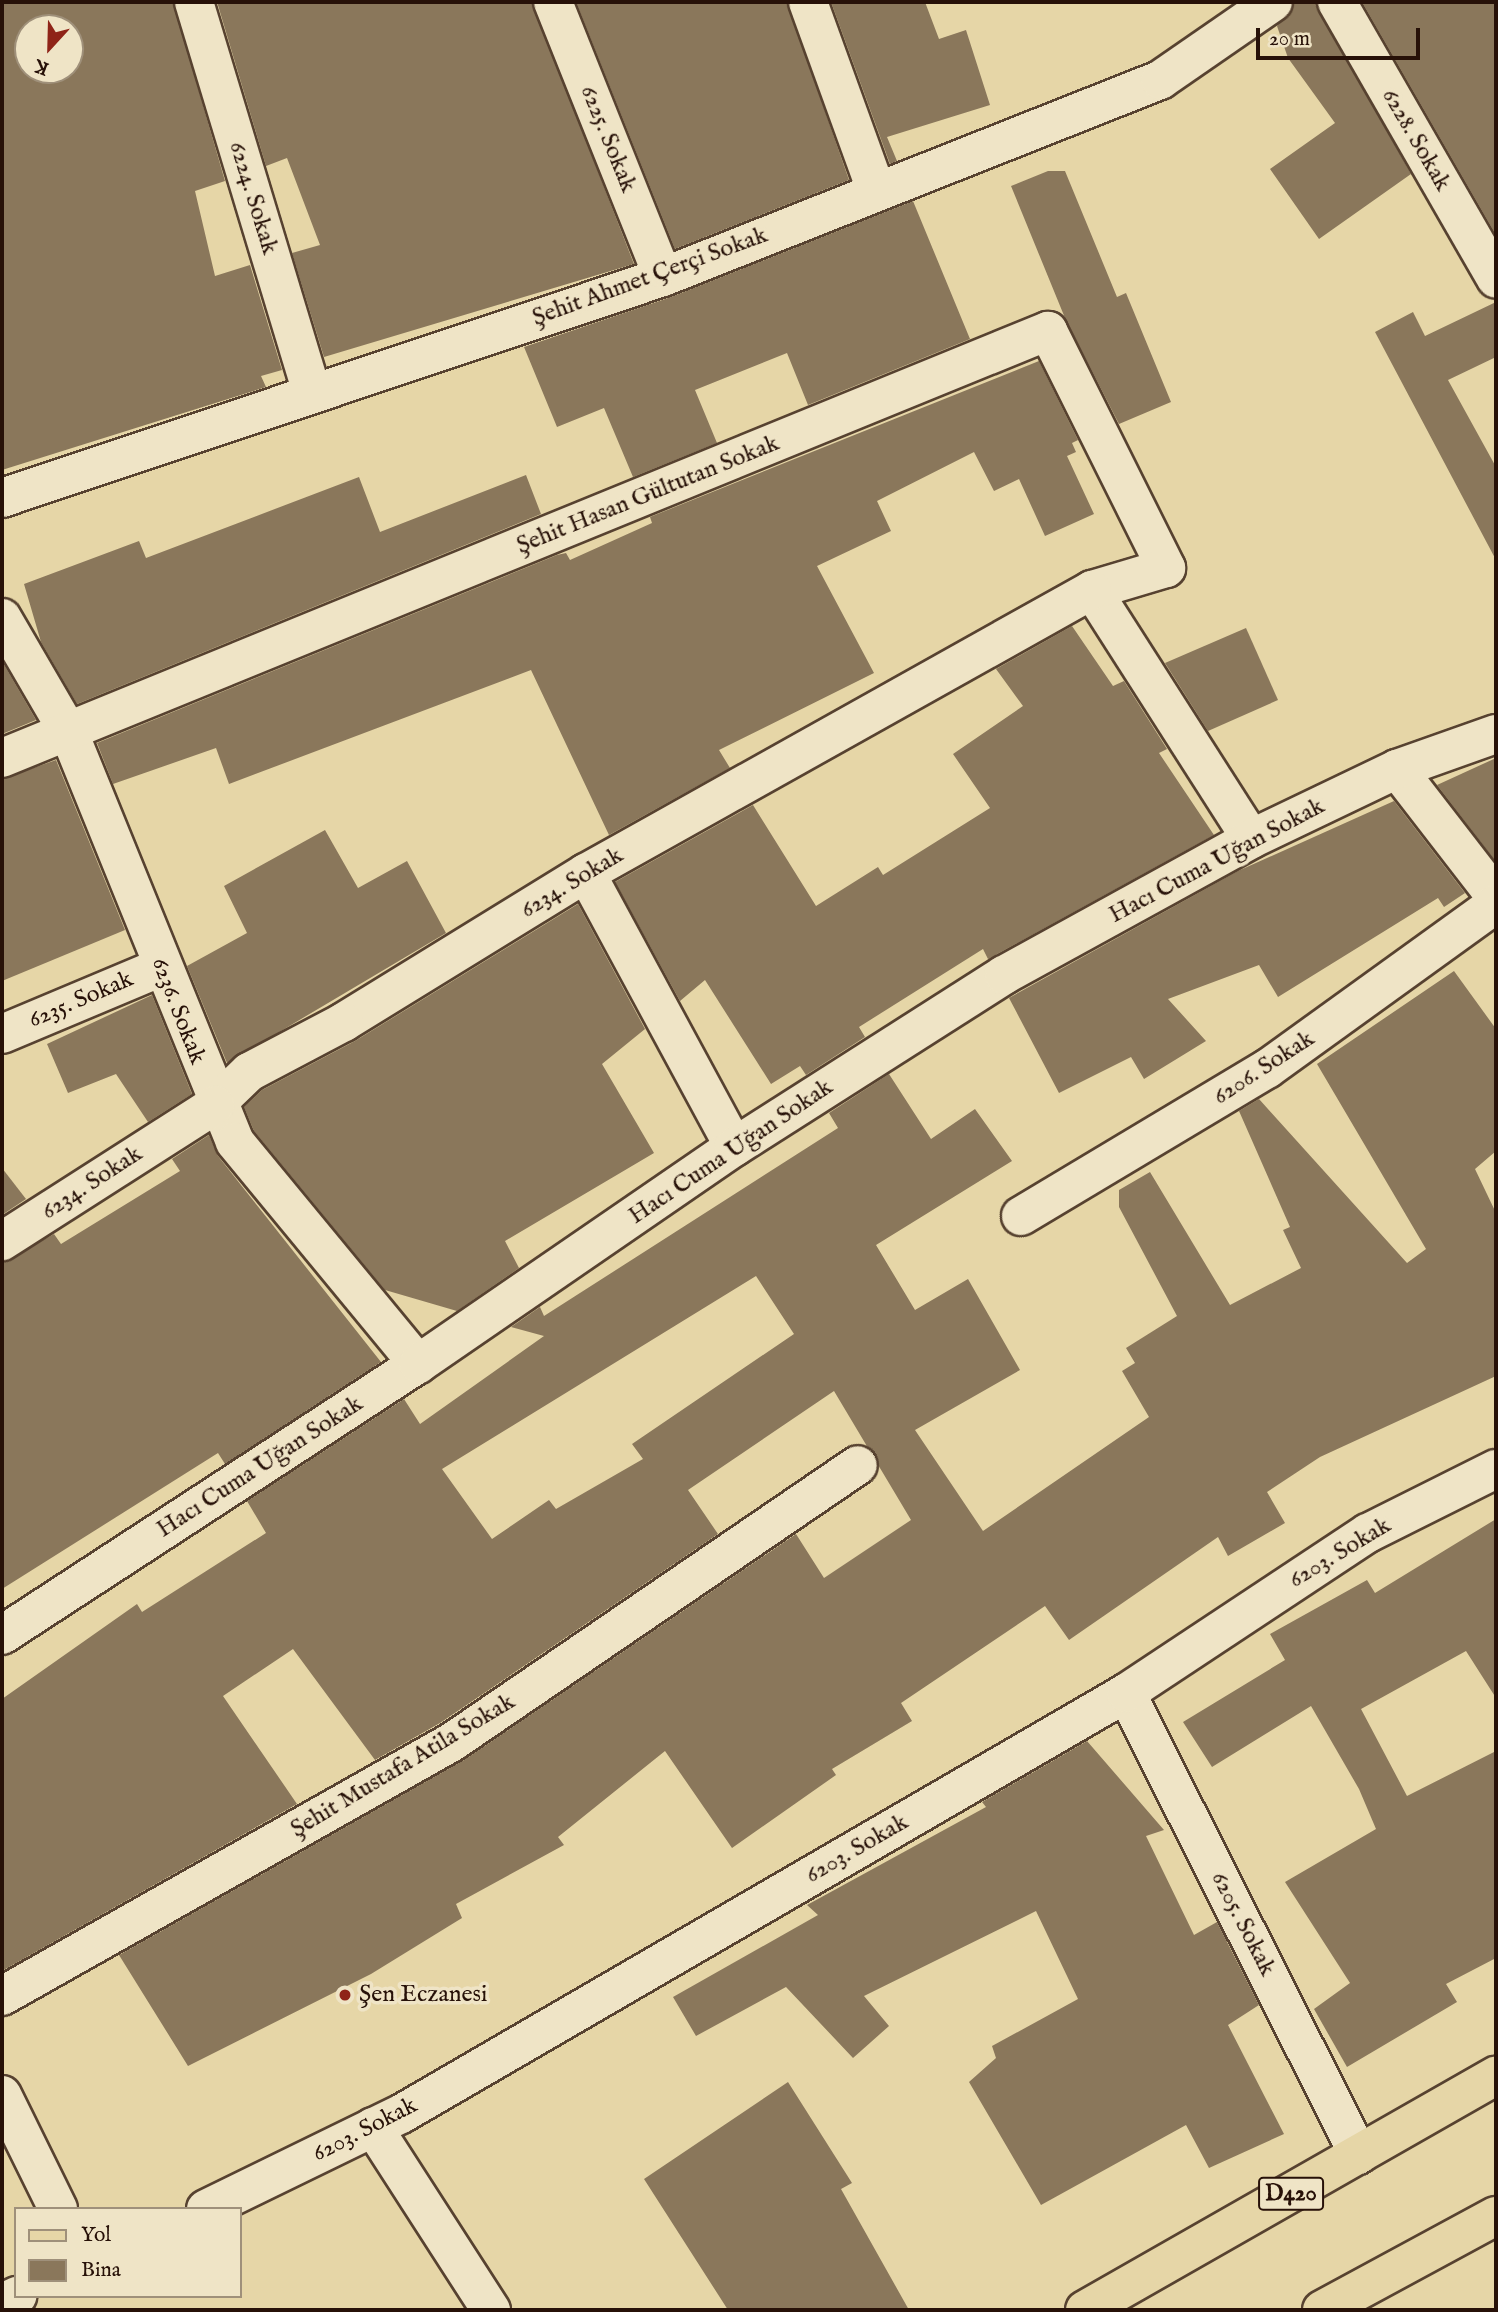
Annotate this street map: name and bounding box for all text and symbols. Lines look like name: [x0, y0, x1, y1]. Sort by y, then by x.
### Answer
north arrow: [14, 14, 84, 84]
scale bar: [1260, 14, 1424, 58]
text: 20 m: [1269, 26, 1310, 53]
text: K: [31, 53, 53, 80]
street label: 6225. Sokak: [574, 81, 642, 197]
street label: 6228. Sokak: [1375, 84, 1457, 196]
street label: 6224. Sokak: [222, 138, 284, 258]
street label: Şehit Ahmet Çerçi Sokak: [529, 221, 771, 333]
street label: Şehit Hasan Gültutan Sokak: [513, 429, 783, 561]
street label: Hacı Cuma Uğan Sokak: [1104, 792, 1330, 930]
street label: 6234. Sokak: [516, 841, 628, 925]
street label: 6236. Sokak: [144, 954, 212, 1068]
street label: 6235. Sokak: [24, 965, 138, 1035]
street label: 6206. Sokak: [1208, 1025, 1320, 1111]
street label: Hacı Cuma Uğan Sokak: [624, 1073, 838, 1231]
street label: 6234. Sokak: [36, 1140, 148, 1226]
street label: Hacı Cuma Uğan Sokak: [152, 1390, 368, 1544]
street label: 6203. Sokak: [1284, 1511, 1396, 1595]
street label: Şehit Mustafa Atila Sokak: [286, 1688, 520, 1844]
street label: 6203. Sokak: [801, 1808, 913, 1890]
street label: 6205. Sokak: [1204, 1867, 1282, 1981]
place label: Şen Eczanesi: [359, 1981, 487, 2009]
marker: Şen Eczanesi: [337, 1987, 353, 2003]
street label: 6203. Sokak: [308, 2091, 422, 2169]
road number: D420: [1258, 2174, 1324, 2214]
legend: [14, 2207, 242, 2298]
text: Yol: [81, 2222, 111, 2249]
text: Bina: [81, 2257, 121, 2284]

